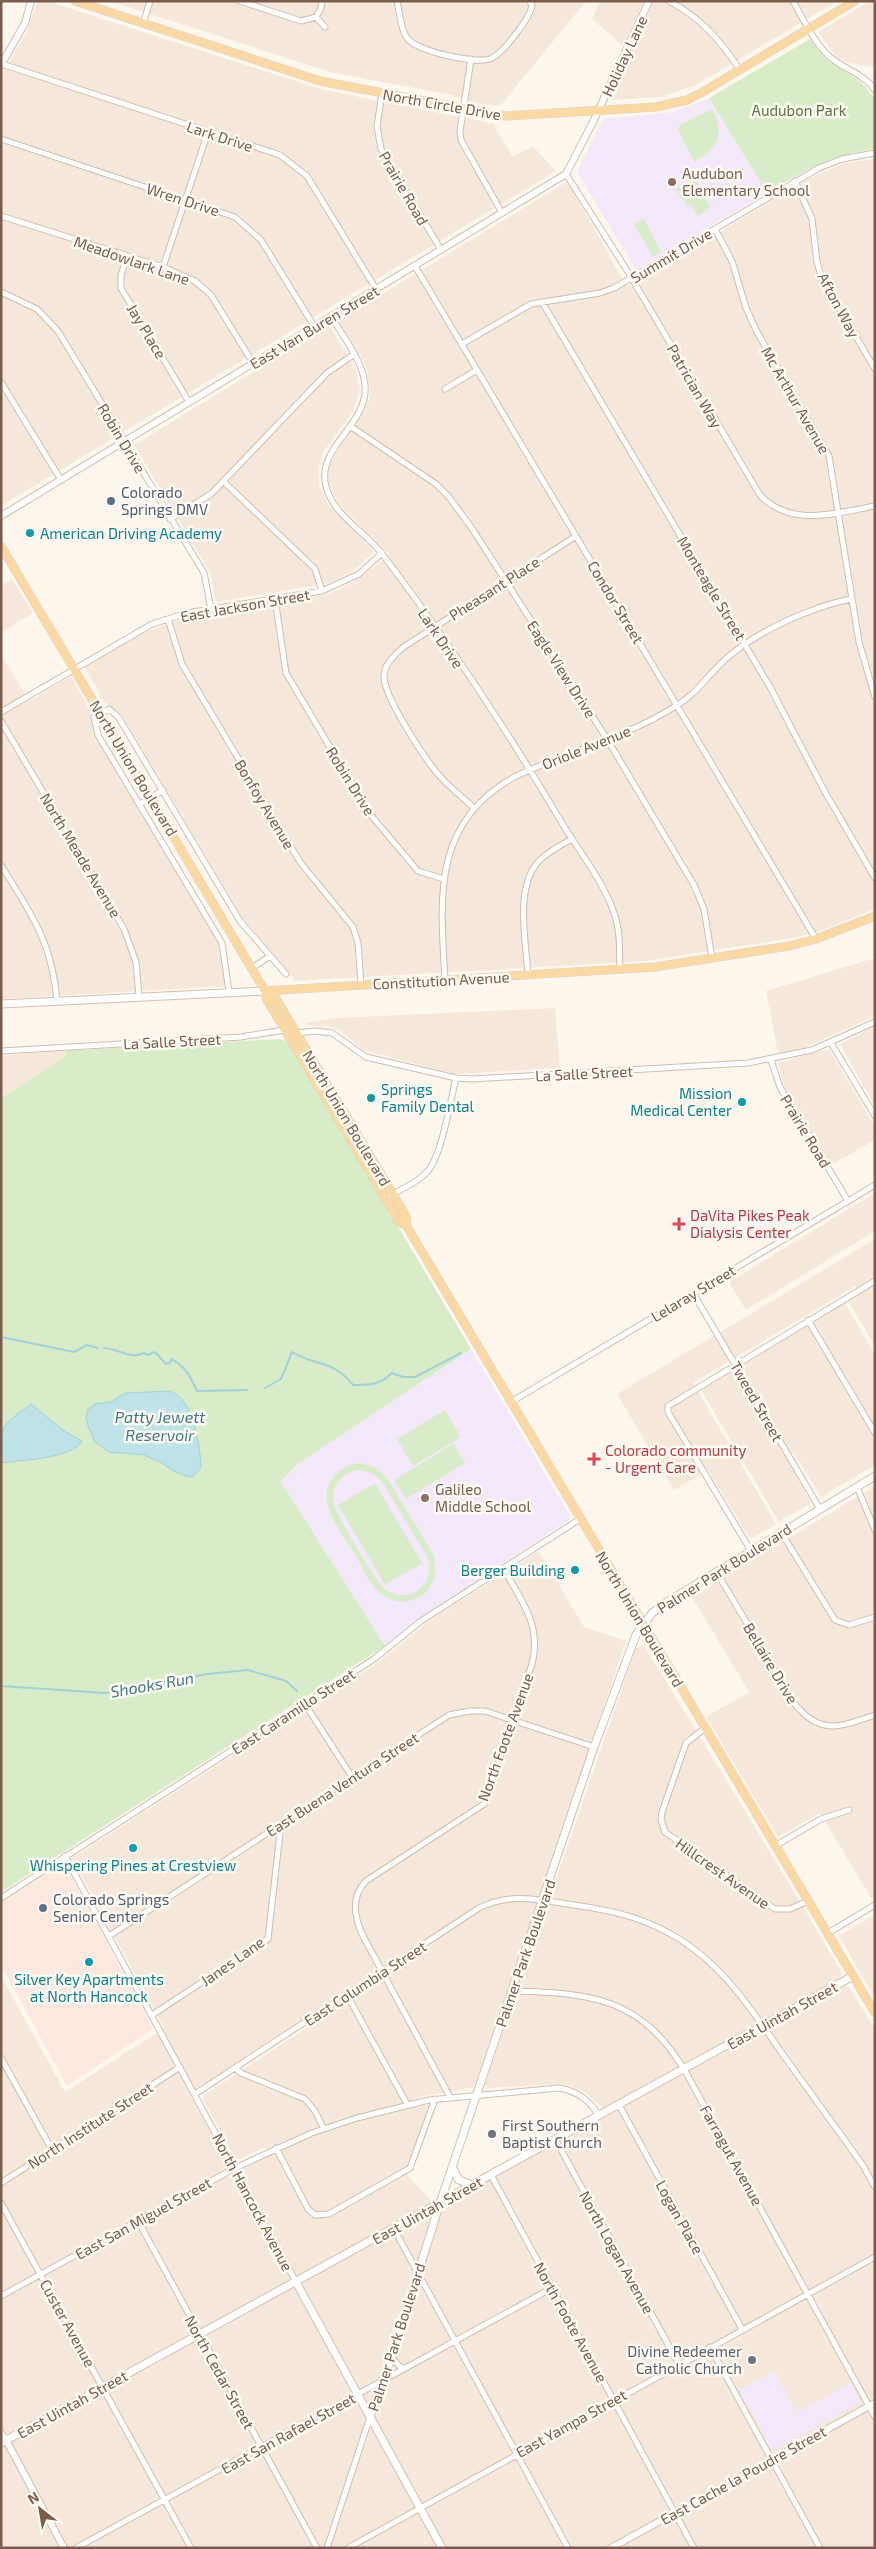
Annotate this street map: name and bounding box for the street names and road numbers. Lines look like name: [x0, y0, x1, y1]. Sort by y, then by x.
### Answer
street label: Holiday Lane: [597, 13, 651, 99]
street label: North Circle Drive: [381, 85, 503, 123]
street label: Lark Drive: [185, 117, 255, 155]
street label: Prairie Road: [376, 148, 432, 228]
street label: Wren Drive: [144, 179, 222, 219]
street label: Summit Drive: [627, 224, 715, 286]
street label: Meadowlark Lane: [72, 232, 192, 288]
street label: Afton Way: [814, 269, 864, 341]
street label: East Van Buren Street: [246, 281, 382, 373]
street label: Jay Place: [124, 300, 170, 362]
street label: Patrician Way: [664, 341, 726, 431]
street label: Mc Arthur Avenue: [758, 343, 834, 457]
street label: Robin Drive: [94, 400, 150, 476]
street label: Monteagle Street: [674, 533, 750, 644]
street label: Pheasant Place: [445, 552, 543, 624]
street label: Condor Street: [584, 557, 648, 647]
street label: East Jackson Street: [179, 585, 311, 625]
street label: Lark Drive: [414, 605, 468, 671]
street label: Eagle View Drive: [524, 617, 600, 721]
street label: North Union Boulevard: [86, 697, 182, 839]
street label: Oriole Avenue: [539, 721, 633, 773]
street label: Robin Drive: [323, 743, 379, 819]
street label: Bonfoy Avenue: [231, 756, 299, 852]
street label: North Meade Avenue: [37, 789, 125, 921]
street label: Constitution Avenue: [372, 967, 510, 993]
street label: La Salle Street: [123, 1029, 222, 1053]
street label: North Union Boulevard: [299, 1047, 395, 1189]
street label: La Salle Street: [535, 1061, 634, 1085]
street label: Prairie Road: [777, 1091, 835, 1171]
street label: Lelaray Street: [648, 1261, 739, 1325]
street label: Tweed Street: [727, 1358, 787, 1445]
street label: Palmer Park Boulevard: [654, 1519, 794, 1617]
street label: North Union Boulevard: [592, 1548, 688, 1690]
street label: Bellaire Drive: [740, 1619, 802, 1707]
street label: East Caramillo Street: [228, 1664, 358, 1758]
street label: North Foote Avenue: [473, 1671, 537, 1803]
street label: East Buena Ventura Street: [262, 1728, 422, 1840]
street label: Hillcrest Avenue: [673, 1834, 773, 1912]
street label: Palmer Park Boulevard: [491, 1877, 559, 2029]
street label: Janes Lane: [197, 1932, 267, 1990]
street label: East Columbia Street: [301, 1937, 430, 2029]
street label: East Uintah Street: [724, 1977, 841, 2053]
street label: North Institute Street: [24, 2078, 156, 2172]
street label: Farragut Avenue: [697, 2102, 767, 2208]
street label: North Hancock Avenue: [209, 2130, 297, 2274]
street label: East Uintah Street: [369, 2172, 486, 2248]
street label: East San Miguel Street: [72, 2173, 215, 2263]
street label: Logan Place: [652, 2177, 708, 2257]
street label: North Logan Avenue: [576, 2187, 658, 2317]
street label: North Foote Avenue: [530, 2259, 612, 2385]
street label: Palmer Park Boulevard: [363, 2261, 429, 2413]
street label: Custer Avenue: [37, 2276, 99, 2370]
street label: North Cedar Street: [181, 2312, 259, 2432]
street label: East Uintah Street: [14, 2366, 131, 2442]
street label: East Yampa Street: [512, 2385, 630, 2461]
street label: East San Rafael Street: [218, 2388, 358, 2477]
street label: East Cache la Poudre Street: [657, 2422, 829, 2528]

